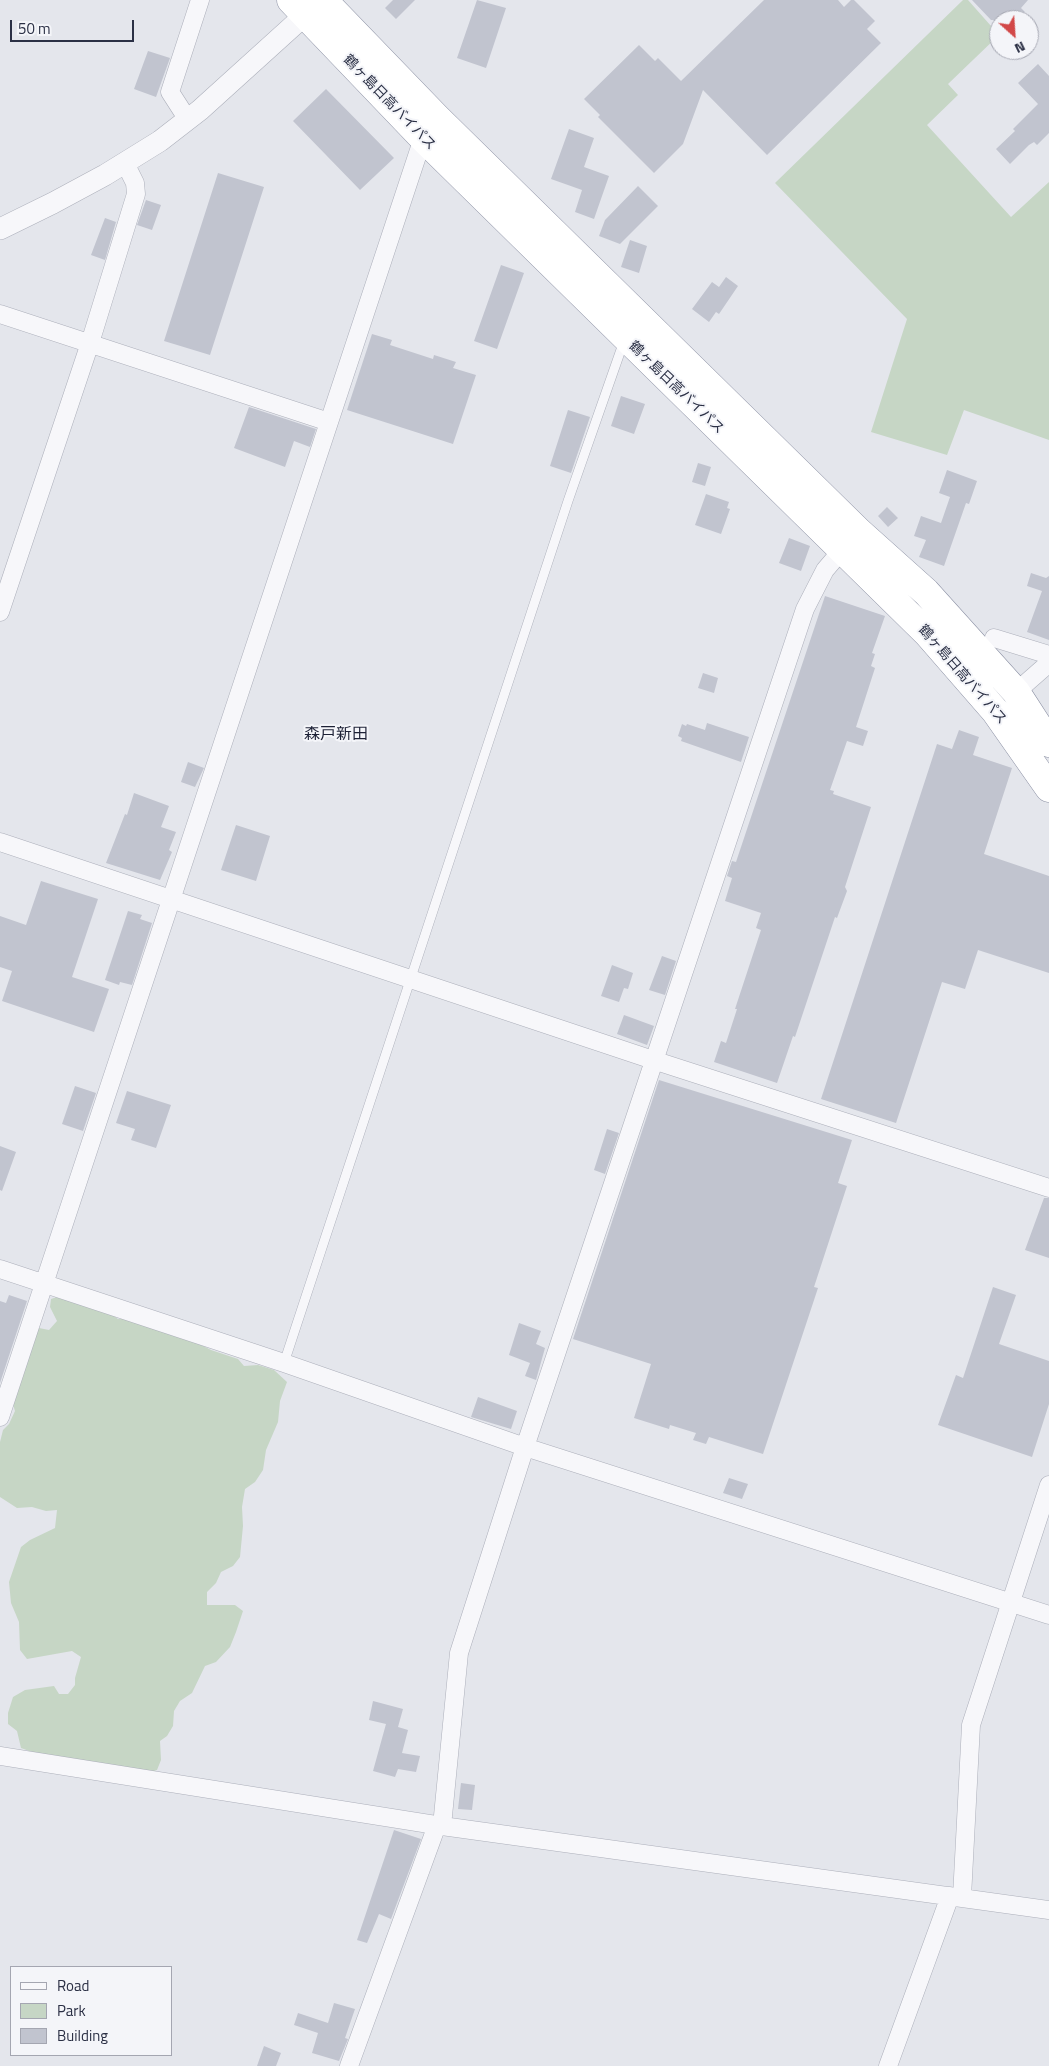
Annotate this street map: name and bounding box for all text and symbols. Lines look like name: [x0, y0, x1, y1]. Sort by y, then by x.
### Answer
scale bar: [12, 10, 136, 42]
north arrow: [989, 10, 1039, 60]
text: 50 m: [18, 17, 51, 40]
text: N: [1011, 36, 1029, 60]
street label: 鶴ヶ島日高バイパス: [339, 52, 439, 154]
street label: 鶴ヶ島日高バイパス: [625, 338, 727, 438]
street label: 鶴ヶ島日高バイパス: [914, 622, 1010, 728]
district label: 森戸新田: [304, 725, 368, 745]
legend: [10, 1966, 172, 2056]
text: Road: [57, 1974, 89, 1997]
text: Park: [57, 1999, 86, 2022]
text: Building: [57, 2024, 108, 2047]

